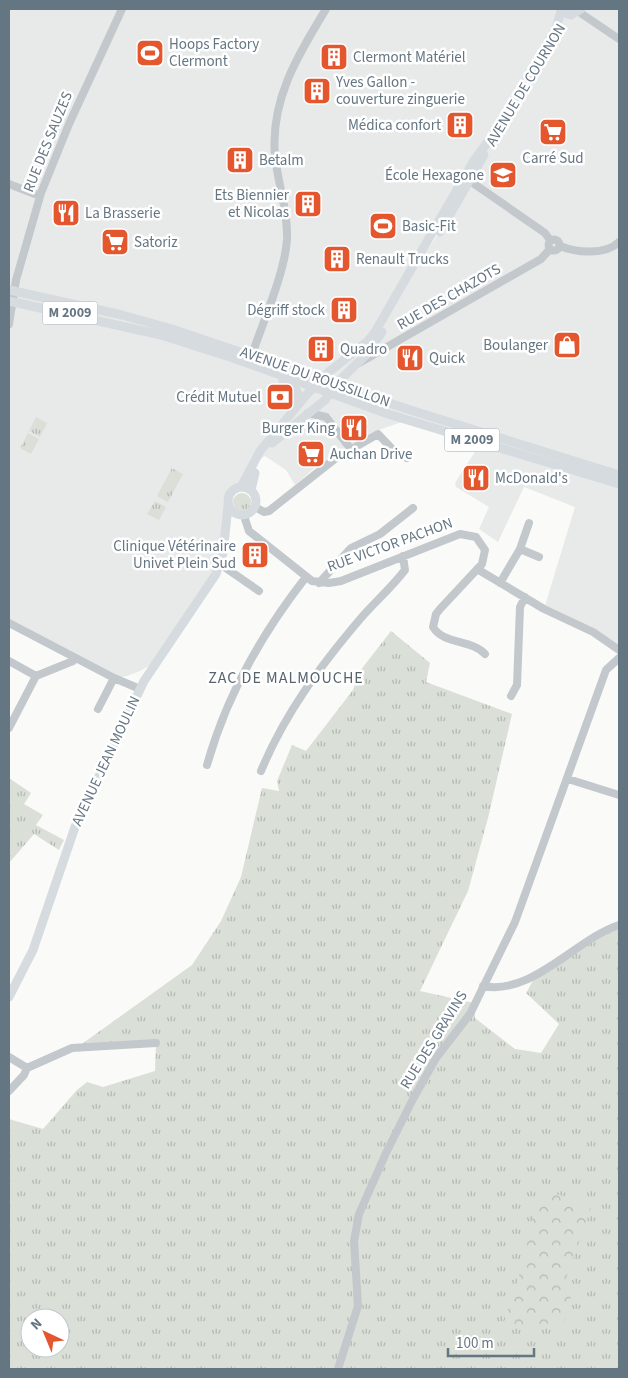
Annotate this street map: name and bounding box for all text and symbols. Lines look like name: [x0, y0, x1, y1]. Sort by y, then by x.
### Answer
street label: AVENUE DE COURNON: [481, 20, 571, 150]
place label: Hoops Factory Clermont: [169, 34, 259, 72]
sports icon: Hoops Factory Clermont: [135, 38, 165, 68]
building icon: Clermont Matériel: [319, 42, 349, 72]
place label: Clermont Matériel: [353, 47, 466, 68]
place label: Yves Gallon - couverture zinguerie: [335, 72, 465, 110]
building icon: Yves Gallon - couverture zinguerie: [302, 76, 332, 106]
street label: RUE DES SAUZES: [18, 89, 78, 195]
building icon: Médica confort: [445, 110, 475, 140]
place label: Médica confort: [348, 115, 441, 136]
supermarket icon: Carré Sud: [538, 117, 568, 147]
building icon: Betalm: [225, 145, 255, 175]
place label: Carré Sud: [522, 148, 584, 169]
place label: Betalm: [259, 150, 304, 171]
school or university icon: École Hexagone: [488, 160, 518, 190]
place label: École Hexagone: [385, 165, 484, 186]
place label: Ets Biennier et Nicolas: [215, 185, 290, 223]
building icon: Ets Biennier et Nicolas: [293, 189, 323, 219]
restaurant icon: La Brasserie: [51, 198, 81, 228]
place label: La Brasserie: [85, 203, 160, 224]
sports icon: Basic-Fit: [368, 211, 398, 241]
place label: Basic-Fit: [402, 216, 456, 237]
supermarket icon: Satoriz: [100, 227, 130, 257]
place label: Satoriz: [134, 232, 178, 253]
building icon: Renault Trucks: [322, 244, 352, 274]
place label: Renault Trucks: [356, 249, 449, 270]
street label: RUE DES CHAZOTS: [393, 259, 505, 335]
building icon: Dégriff stock: [329, 295, 359, 325]
place label: Dégriff stock: [247, 300, 326, 321]
road number: M 2009: [42, 302, 98, 324]
shop icon: Boulanger: [552, 330, 582, 360]
building icon: Quadro: [306, 334, 336, 364]
place label: Boulanger: [483, 335, 549, 356]
place label: Quadro: [340, 339, 387, 360]
street label: AVENUE DU ROUSSILLON: [237, 341, 393, 413]
restaurant icon: Quick: [395, 343, 425, 373]
place label: Quick: [429, 348, 466, 369]
bank icon: Crédit Mutuel: [265, 382, 295, 412]
place label: Crédit Mutuel: [176, 387, 261, 408]
restaurant icon: Burger King: [339, 413, 369, 443]
place label: Burger King: [262, 418, 335, 439]
road number: M 2009: [444, 428, 500, 452]
supermarket icon: Auchan Drive: [296, 439, 326, 469]
place label: Auchan Drive: [330, 444, 413, 465]
restaurant icon: McDonald's: [461, 463, 491, 493]
place label: McDonald's: [495, 468, 568, 489]
street label: RUE VICTOR PACHON: [324, 513, 456, 577]
place label: Clinique Vétérinaire Univet Plein Sud: [113, 536, 236, 574]
building icon: Clinique Vétérinaire Univet Plein Sud: [240, 540, 270, 570]
district label: ZAC DE MALMOUCHE: [208, 667, 364, 689]
street label: AVENUE JEAN MOULIN: [67, 693, 145, 829]
street label: RUE DES GRAVINS: [395, 987, 473, 1093]
north arrow: [20, 1308, 70, 1358]
text: N: [26, 1314, 47, 1335]
scale bar: [448, 1326, 534, 1358]
text: 100 m: [456, 1333, 494, 1354]

